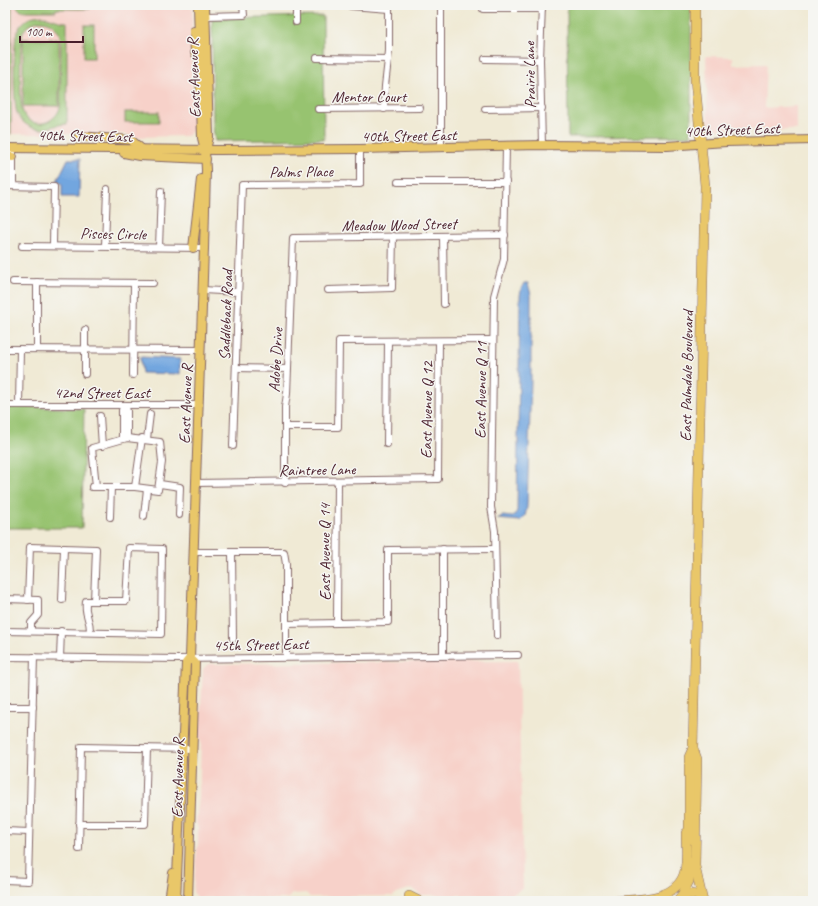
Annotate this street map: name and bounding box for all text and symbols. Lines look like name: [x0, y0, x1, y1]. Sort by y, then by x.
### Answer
scale bar: [20, 18, 83, 44]
text: 100 m: [26, 24, 53, 40]
street label: East Avenue R: [183, 36, 205, 118]
street label: Prairie Lane: [519, 40, 541, 108]
street label: Mentor Court: [332, 87, 408, 107]
street label: 40th Street East: [684, 118, 782, 142]
street label: 40th Street East: [37, 125, 134, 147]
street label: 40th Street East: [361, 125, 458, 147]
street label: Palms Place: [269, 161, 335, 183]
street label: Meadow Wood Street: [341, 214, 459, 236]
street label: Pisces Circle: [80, 223, 148, 245]
street label: Saddleback Road: [214, 267, 238, 361]
street label: East Palmdale Boulevard: [676, 308, 698, 442]
street label: Adobe Drive: [264, 326, 288, 393]
street label: East Avenue Q 11: [470, 341, 492, 439]
street label: East Avenue Q 12: [416, 360, 438, 459]
street label: East Avenue R: [175, 362, 197, 444]
street label: 42nd Street East: [54, 383, 152, 403]
street label: Raintree Lane: [279, 459, 357, 481]
street label: East Avenue Q 14: [315, 502, 335, 601]
street label: 45th Street East: [213, 634, 310, 656]
street label: East Avenue R: [167, 736, 189, 818]

